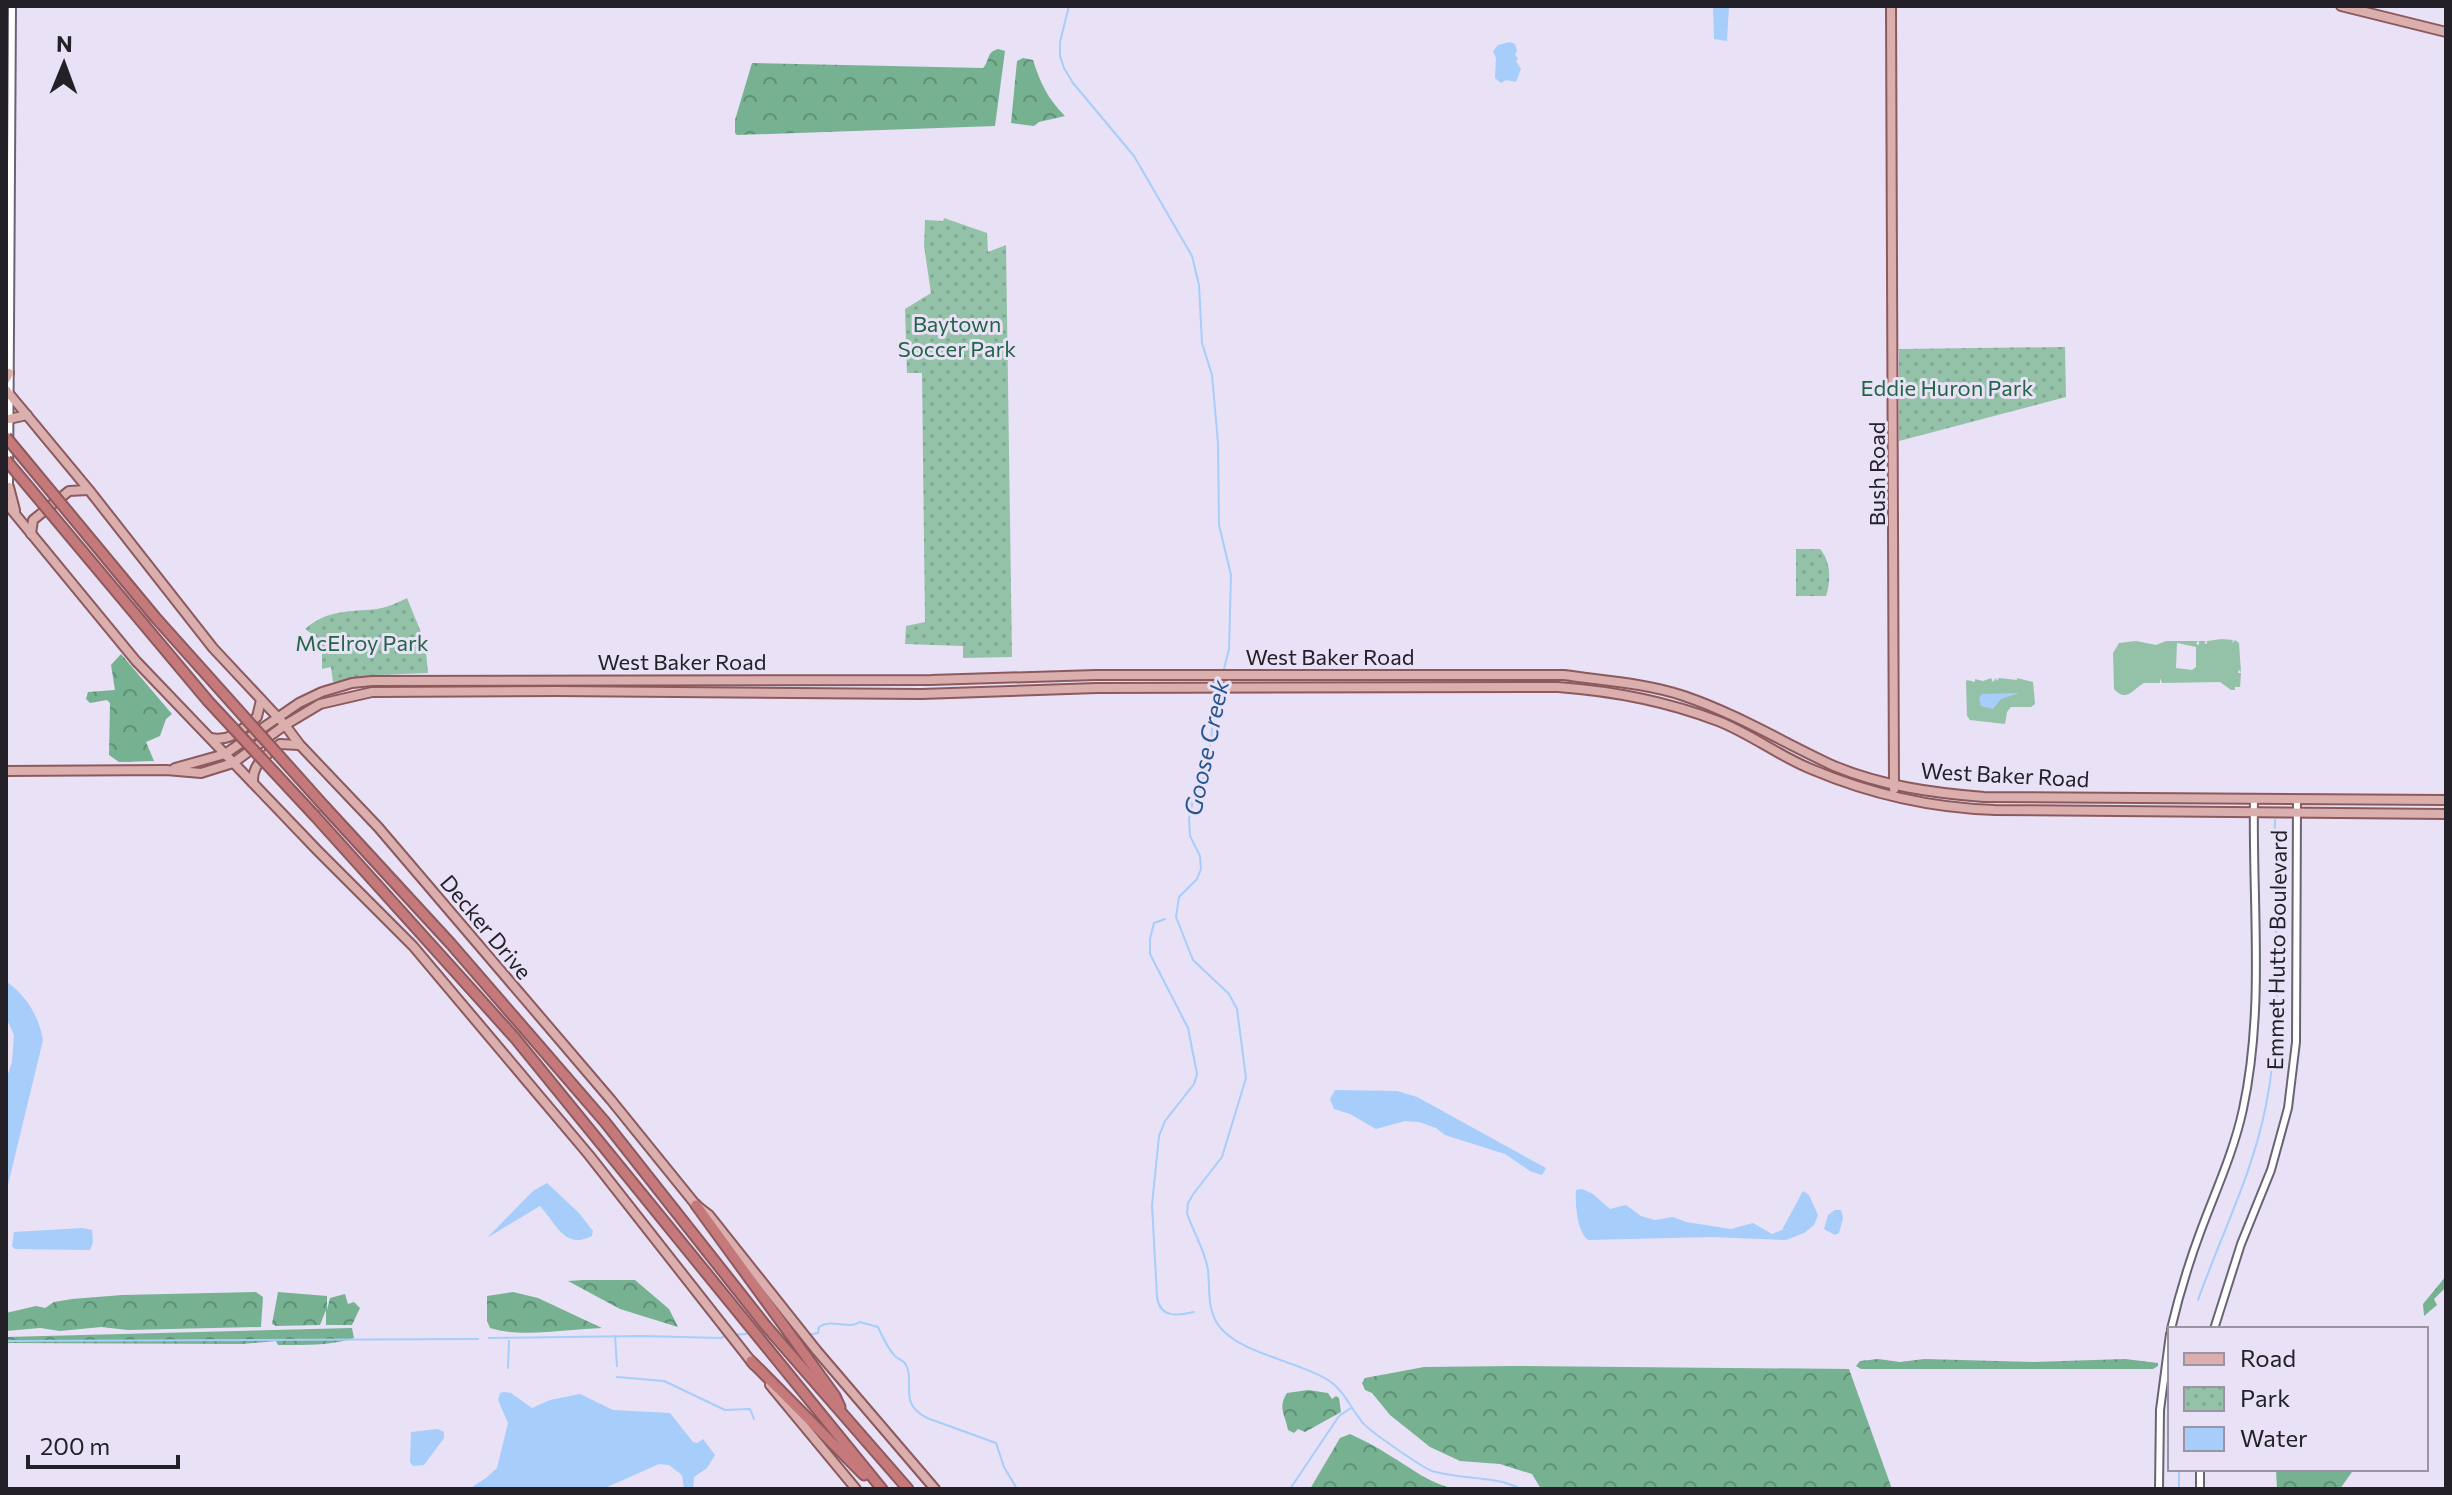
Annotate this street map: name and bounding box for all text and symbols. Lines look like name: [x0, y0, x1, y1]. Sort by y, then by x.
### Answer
north arrow: [24, 24, 104, 104]
text: N: [56, 30, 73, 57]
park label: Baytown Soccer Park: [898, 310, 1016, 362]
park label: Eddie Huron Park: [1860, 374, 2034, 401]
street label: Bush Road: [1863, 422, 1890, 526]
park label: McElroy Park: [295, 629, 429, 656]
street label: West Baker Road: [1246, 643, 1414, 670]
street label: West Baker Road: [598, 648, 766, 675]
water label: Goose Creek: [1177, 676, 1234, 818]
street label: West Baker Road: [1920, 757, 2090, 792]
street label: Emmet Hutto Boulevard: [2261, 830, 2292, 1070]
street label: Decker Drive: [435, 869, 538, 984]
legend: [2168, 1327, 2428, 1471]
text: Road: [2240, 1343, 2296, 1372]
text: Park: [2240, 1383, 2290, 1412]
scale bar: [28, 1419, 178, 1469]
text: Water: [2240, 1423, 2308, 1452]
text: 200 m: [40, 1431, 110, 1460]

